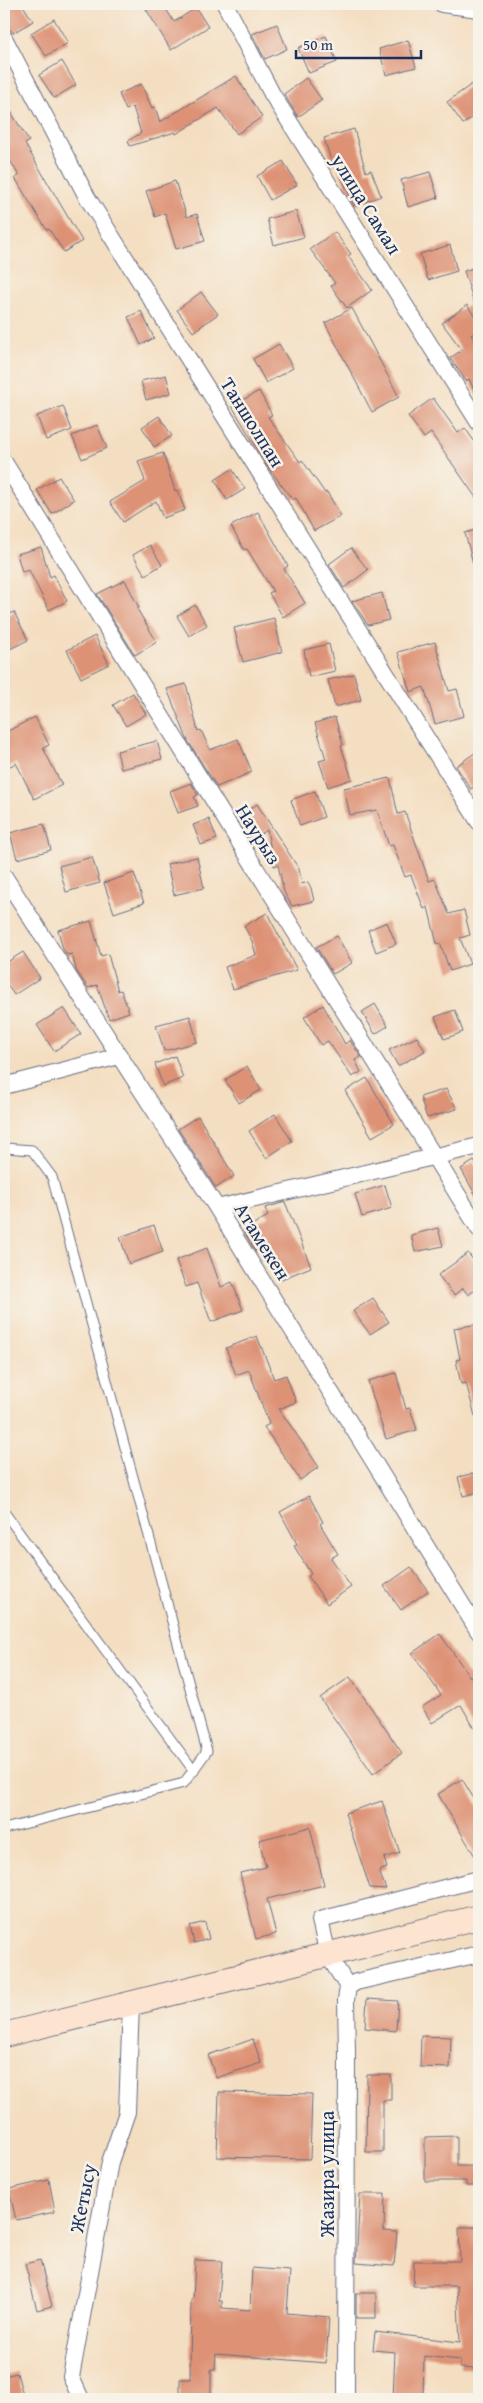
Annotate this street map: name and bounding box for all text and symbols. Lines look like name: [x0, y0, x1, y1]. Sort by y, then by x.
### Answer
scale bar: [296, 28, 420, 60]
text: 50 m: [303, 34, 334, 55]
street label: улица Самал: [324, 147, 409, 260]
street label: Таншолпан: [214, 371, 292, 473]
street label: Наурыз: [229, 798, 289, 870]
street label: Атамекен: [228, 1197, 298, 1286]
street label: Жазира улица: [312, 2110, 341, 2238]
street label: Жетысу: [61, 2161, 103, 2236]

